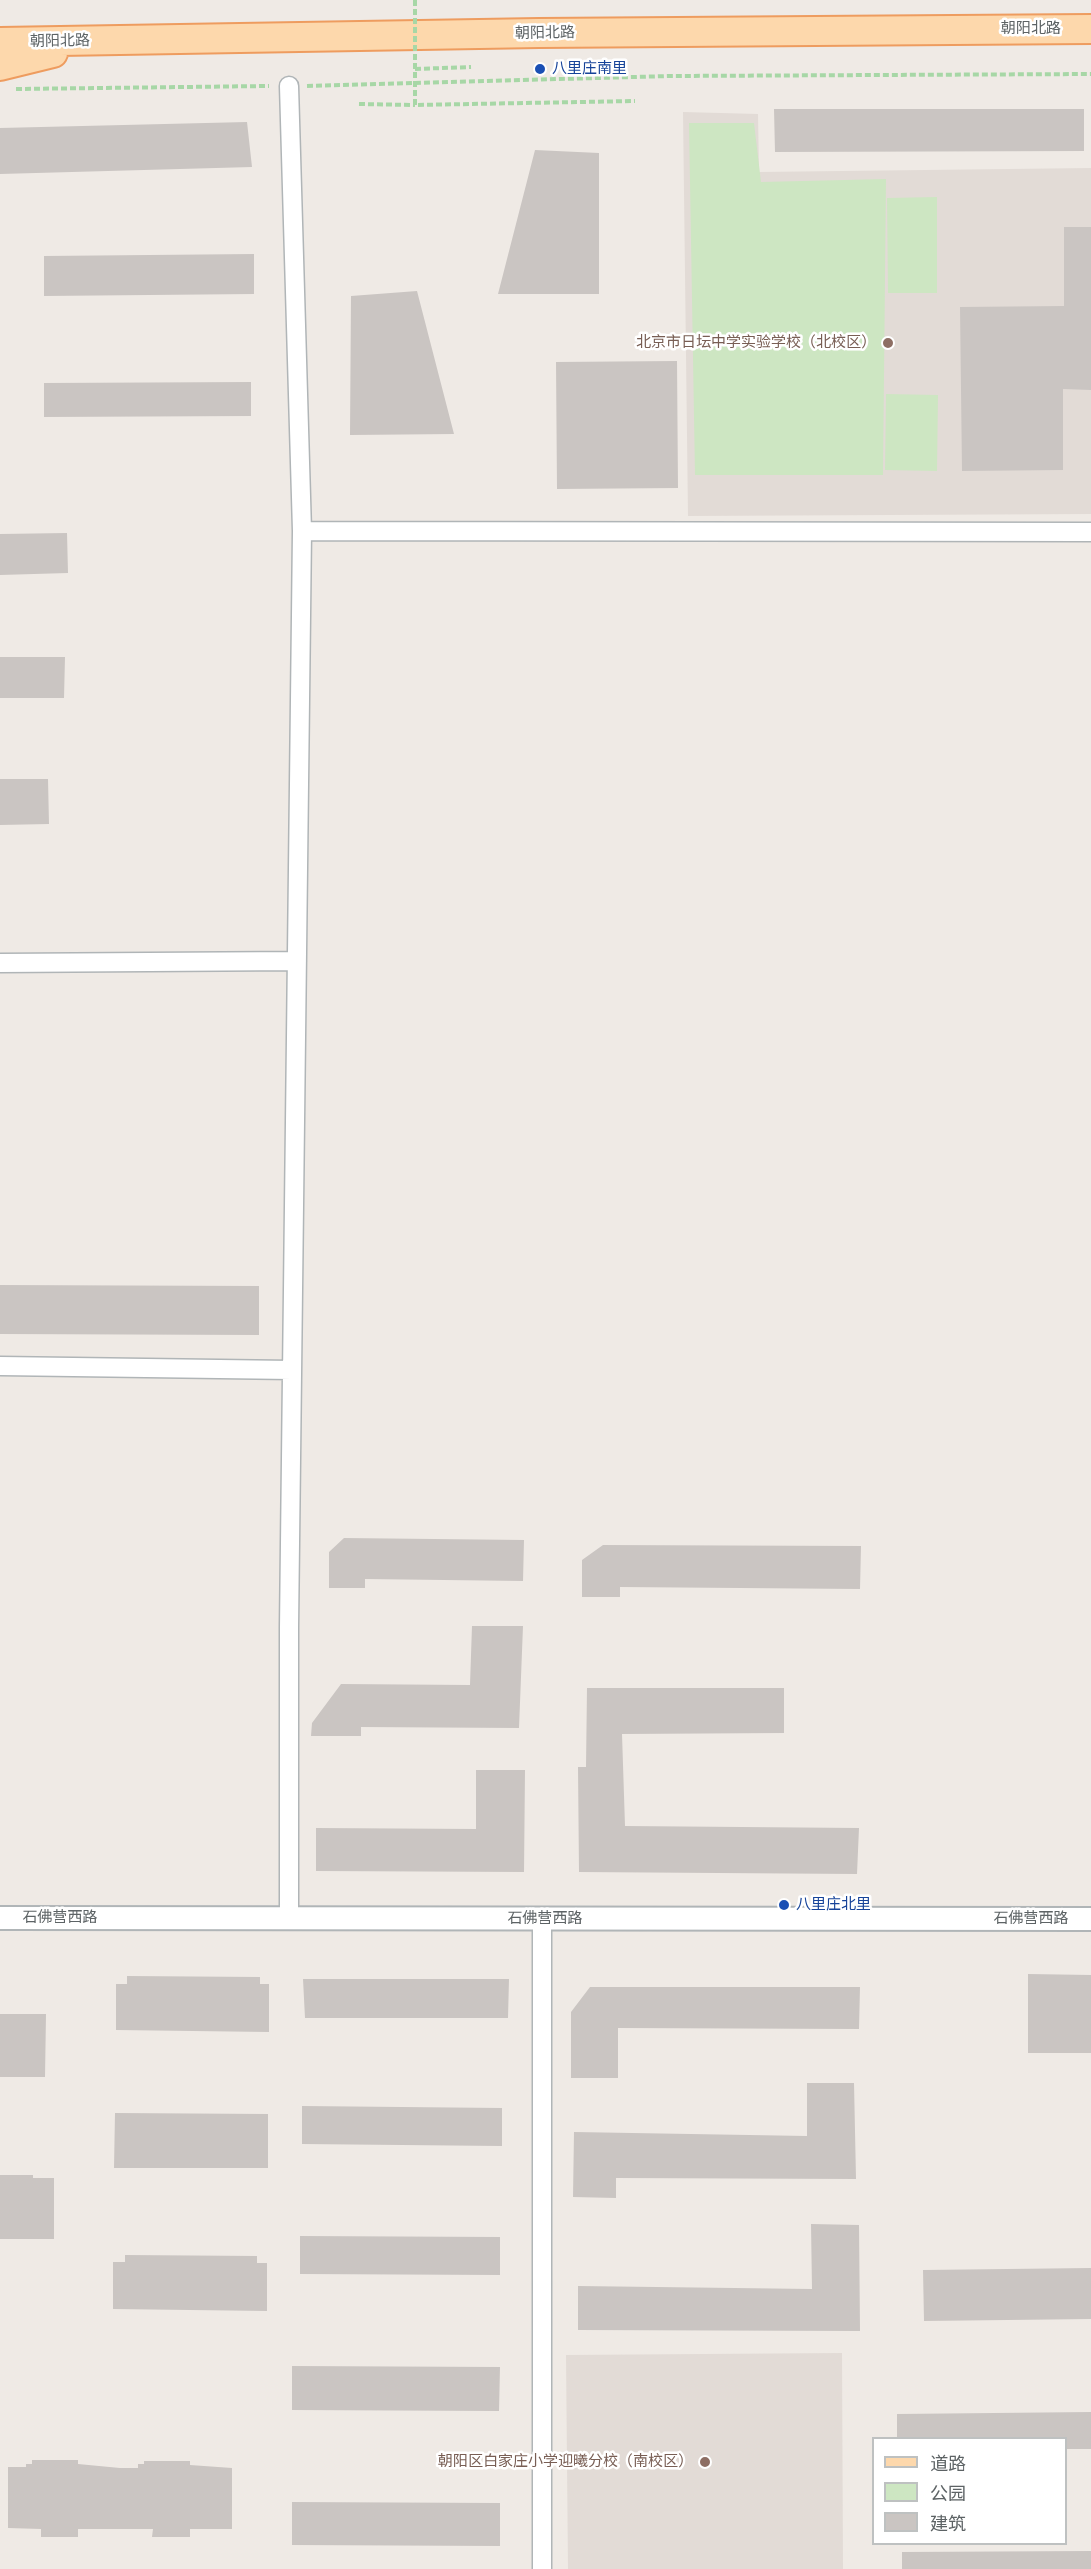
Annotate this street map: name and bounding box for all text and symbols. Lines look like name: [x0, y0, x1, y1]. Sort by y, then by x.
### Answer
street label: 朝阳北路: [1001, 20, 1061, 38]
street label: 朝阳北路: [515, 23, 575, 43]
street label: 朝阳北路: [30, 31, 90, 51]
place label: 八里庄南里: [552, 60, 627, 78]
marker: 八里庄南里: [533, 62, 547, 76]
place label: 北京市日坛中学实验学校（北校区）: [636, 334, 876, 352]
marker: 北京市日坛中学实验学校（北校区）: [881, 336, 895, 350]
place label: 八里庄北里: [796, 1896, 871, 1914]
marker: 八里庄北里: [777, 1898, 791, 1912]
street label: 石佛营西路: [23, 1909, 97, 1927]
street label: 石佛营西路: [508, 1910, 582, 1928]
street label: 石佛营西路: [994, 1910, 1068, 1928]
legend: [872, 2437, 1067, 2545]
place label: 朝阳区白家庄小学迎曦分校（南校区）: [438, 2453, 693, 2471]
text: 道路: [930, 2453, 966, 2475]
marker: 朝阳区白家庄小学迎曦分校（南校区）: [698, 2455, 712, 2469]
text: 公园: [930, 2483, 966, 2505]
text: 建筑: [930, 2513, 966, 2535]

